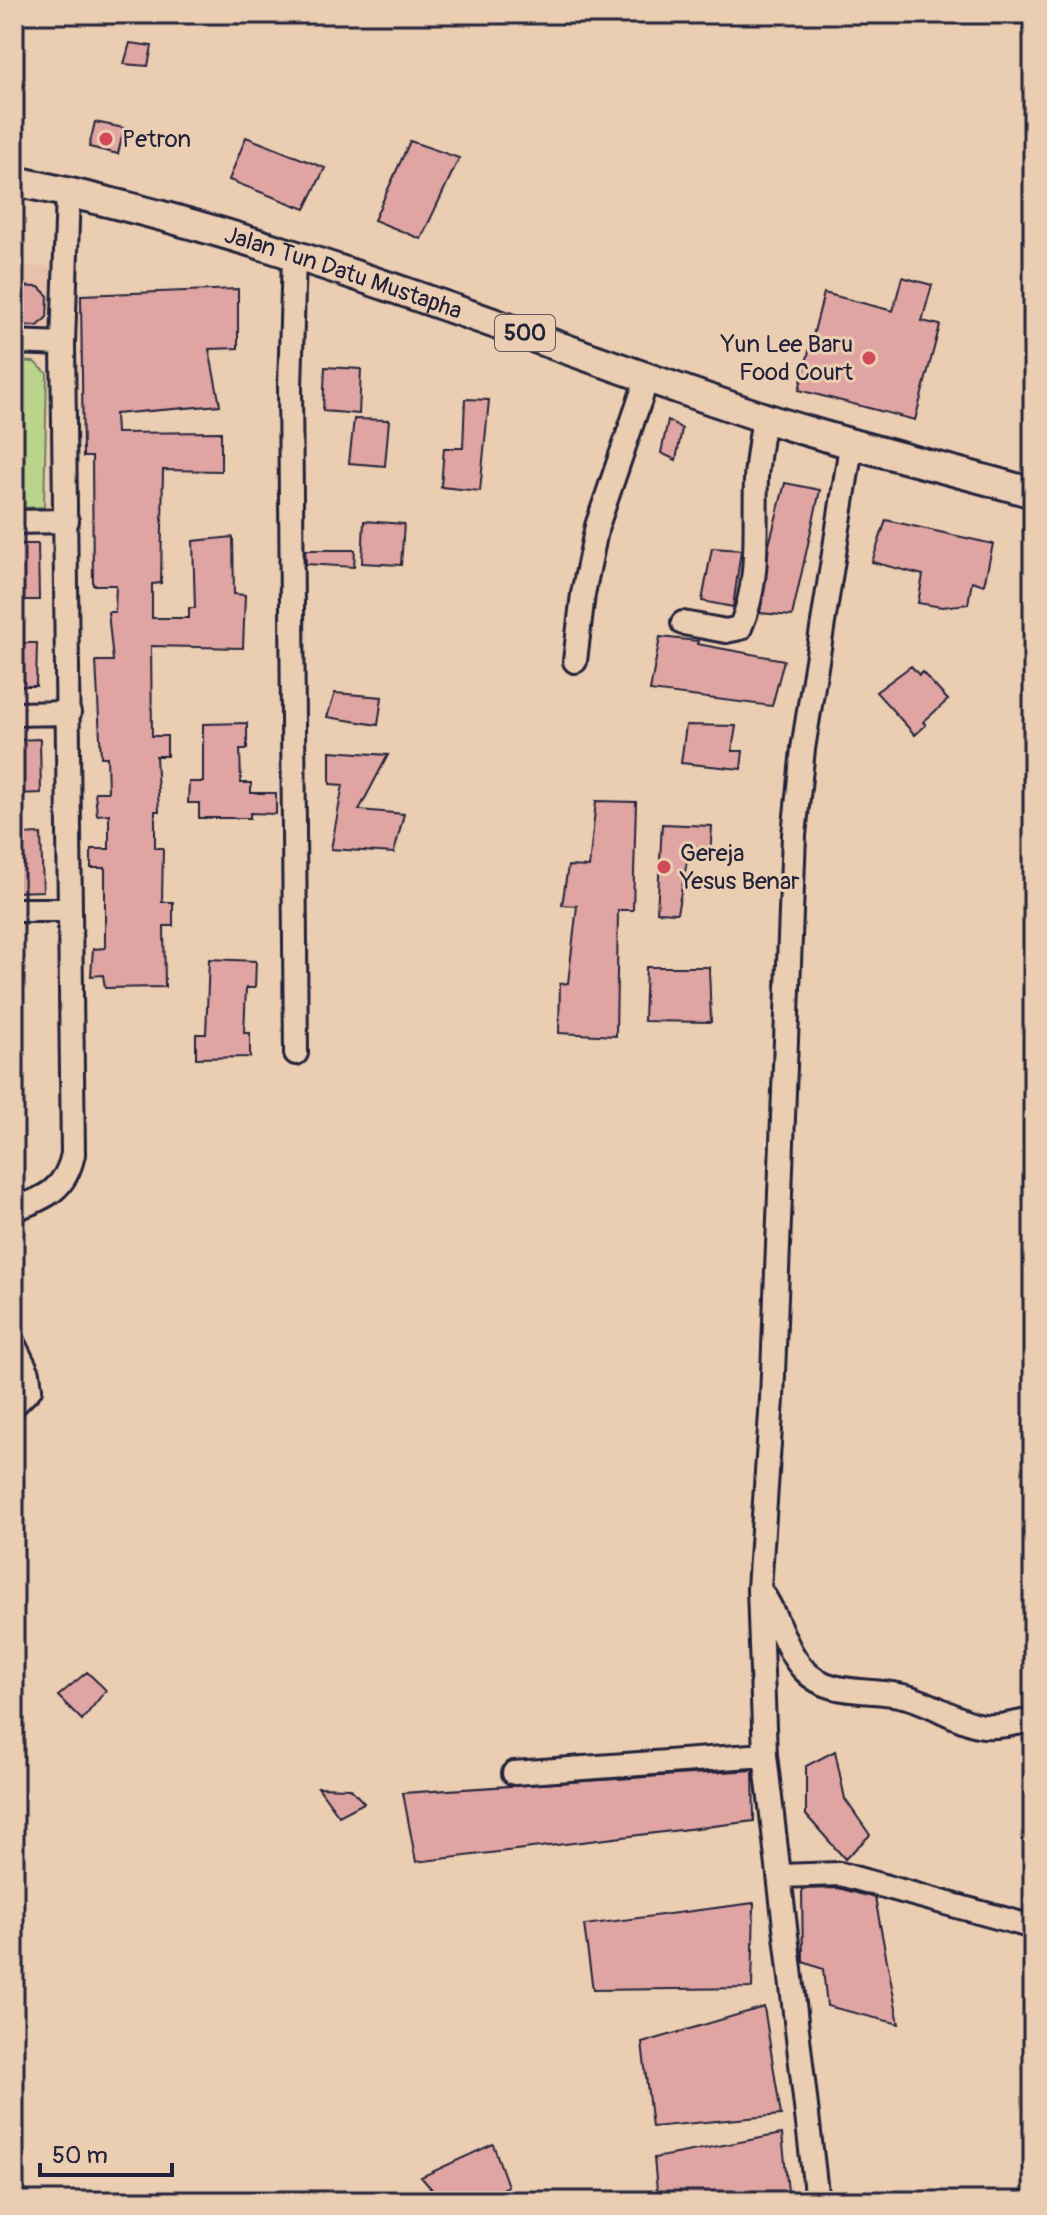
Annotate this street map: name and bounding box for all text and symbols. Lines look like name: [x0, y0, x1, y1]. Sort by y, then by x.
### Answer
place label: Petron: [122, 125, 191, 154]
marker: Petron: [97, 130, 115, 148]
street label: Jalan Tun Datu Mustapha: [221, 220, 466, 325]
road number: 500: [495, 315, 555, 351]
place label: Yun Lee Baru Food Court: [720, 330, 853, 387]
marker: Yun Lee Baru Food Court: [860, 349, 878, 367]
place label: Gereja Yesus Benar: [679, 839, 800, 896]
marker: Gereja Yesus Benar: [655, 858, 673, 876]
scale bar: [40, 2127, 172, 2177]
text: 50 m: [52, 2141, 108, 2170]

